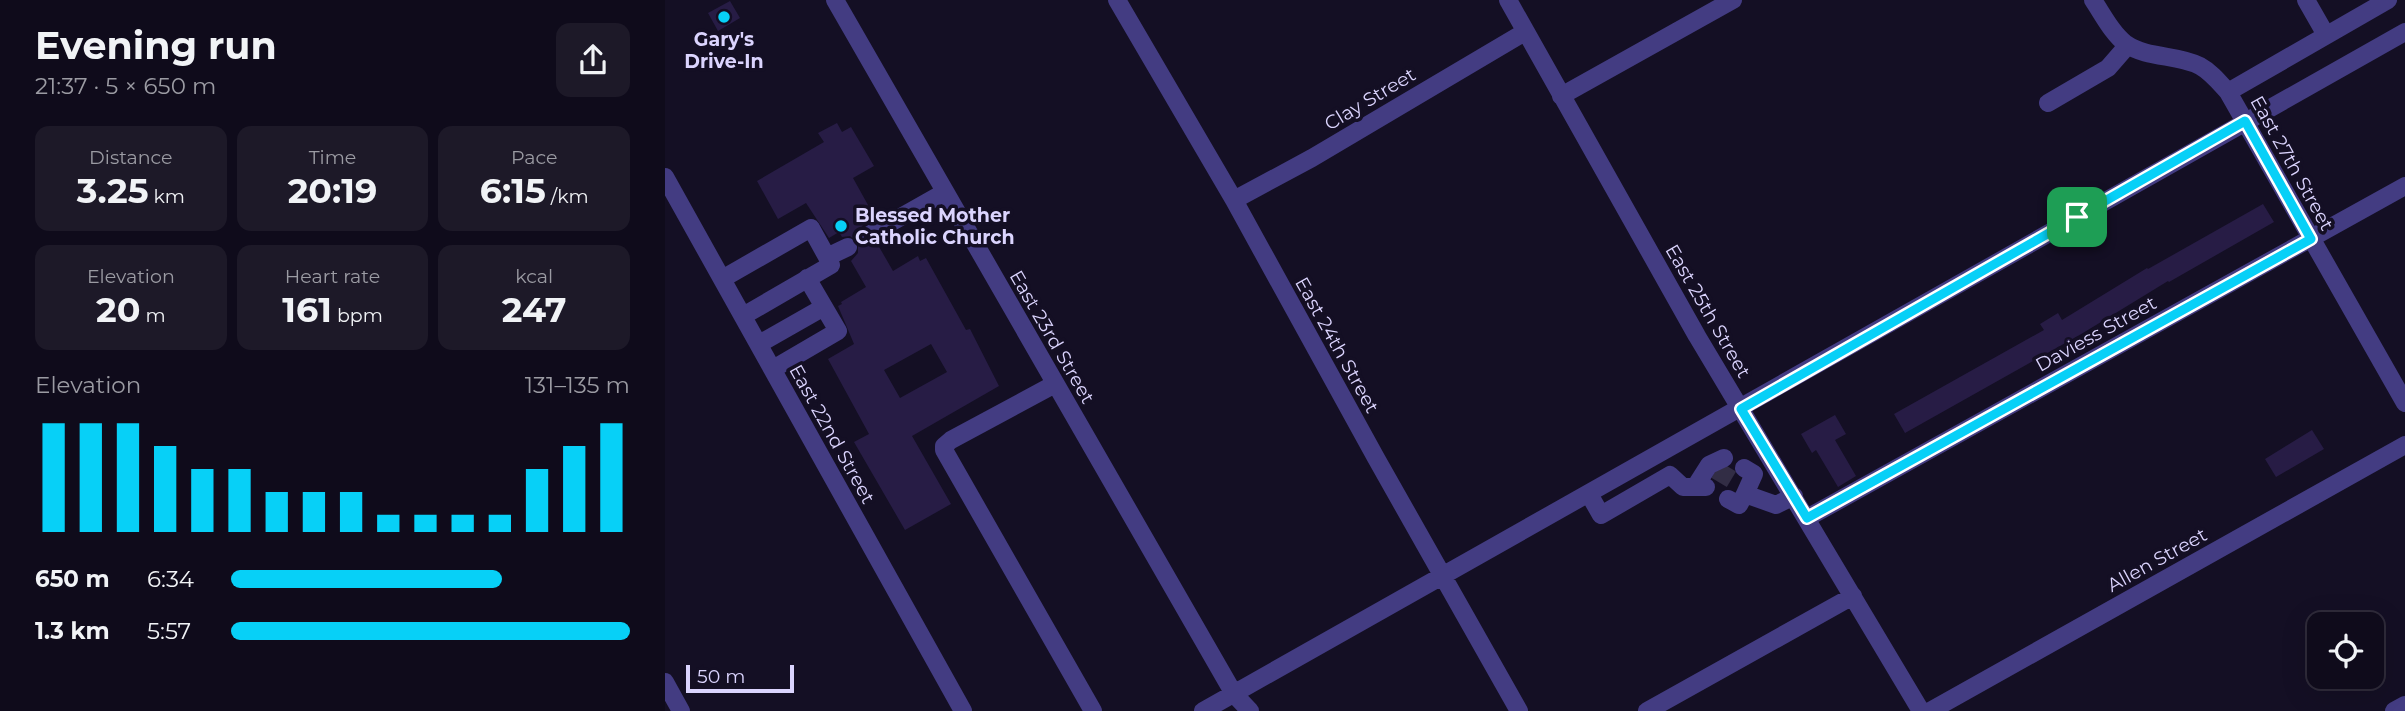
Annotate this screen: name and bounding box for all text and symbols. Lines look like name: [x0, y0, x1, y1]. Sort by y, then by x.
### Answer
marker: Gary's Drive-In: [716, 9, 732, 25]
text: Evening run: [35, 22, 277, 69]
button: share: [556, 23, 630, 97]
place label: Gary's Drive-In: [684, 28, 764, 73]
street label: Clay Street: [1320, 63, 1420, 135]
text: 21:37 · 5 × 650 m: [35, 72, 216, 100]
street label: East 27th Street: [2245, 92, 2339, 235]
text: Distance: [89, 146, 173, 169]
text: Time: [309, 146, 356, 169]
text: Pace: [511, 146, 557, 169]
text: 3.25: [77, 169, 149, 212]
text: 20:19: [288, 169, 377, 212]
text: 6:15: [480, 169, 546, 212]
text: km: [149, 185, 185, 208]
text: /km: [546, 185, 589, 208]
pin: [2047, 187, 2107, 247]
icon: arrive: [2058, 198, 2096, 236]
place label: Blessed Mother Catholic Church: [855, 204, 1015, 249]
marker: Blessed Mother Catholic Church: [833, 218, 849, 234]
street label: East 25th Street: [1660, 240, 1756, 382]
text: Elevation: [87, 265, 175, 288]
text: Heart rate: [285, 265, 380, 288]
text: kcal: [515, 265, 553, 288]
street label: East 23rd Street: [1005, 266, 1100, 408]
street label: East 24th Street: [1290, 273, 1384, 417]
text: 20: [96, 288, 140, 331]
text: 161: [282, 288, 332, 331]
text: 247: [502, 288, 566, 331]
street label: Daviess Street: [2032, 291, 2161, 377]
text: m: [140, 304, 166, 327]
text: bpm: [332, 304, 383, 327]
street label: East 22nd Street: [784, 360, 880, 508]
text: Elevation: [35, 371, 141, 399]
text: 131–135 m: [525, 371, 630, 399]
street label: Allen Street: [2103, 523, 2211, 597]
text: 650 m: [35, 565, 110, 593]
text: 6:34: [147, 565, 194, 593]
map controls: [2307, 612, 2384, 689]
button: locate: [2307, 612, 2384, 689]
text: 1.3 km: [35, 617, 110, 645]
text: 5:57: [147, 617, 191, 645]
scale bar: [686, 662, 795, 694]
text: 50 m: [697, 665, 745, 688]

